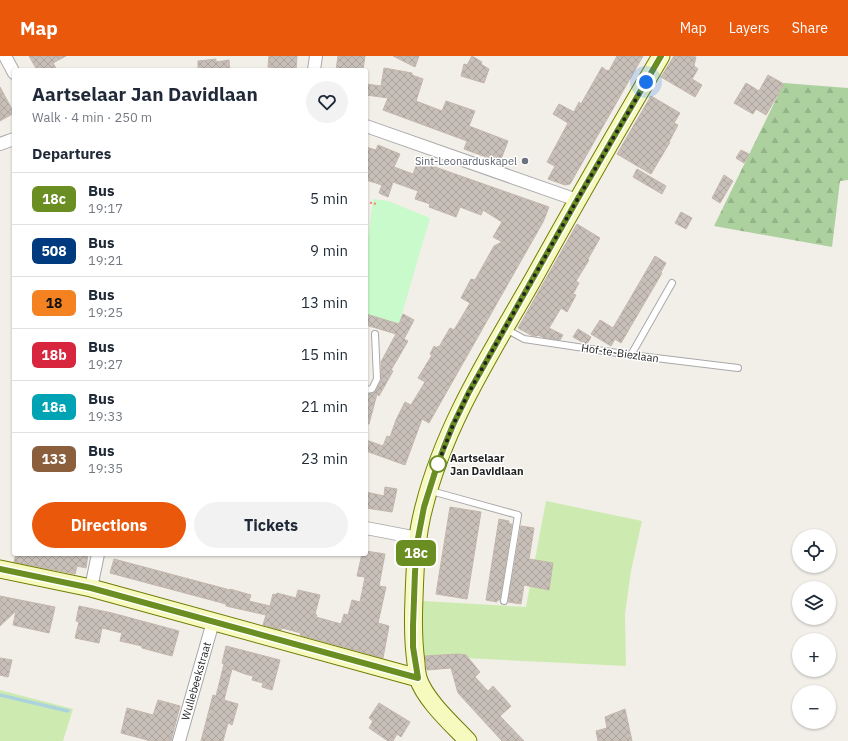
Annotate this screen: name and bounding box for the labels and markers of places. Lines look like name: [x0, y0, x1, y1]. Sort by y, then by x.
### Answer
place label: Sint-Leonarduskapel: [415, 154, 517, 168]
marker: Sint-Leonarduskapel: [520, 156, 530, 166]
place label: Aartselaar Jan Davidlaan: [450, 451, 524, 478]
marker: Aartselaar Jan Davidlaan: [429, 455, 447, 473]

